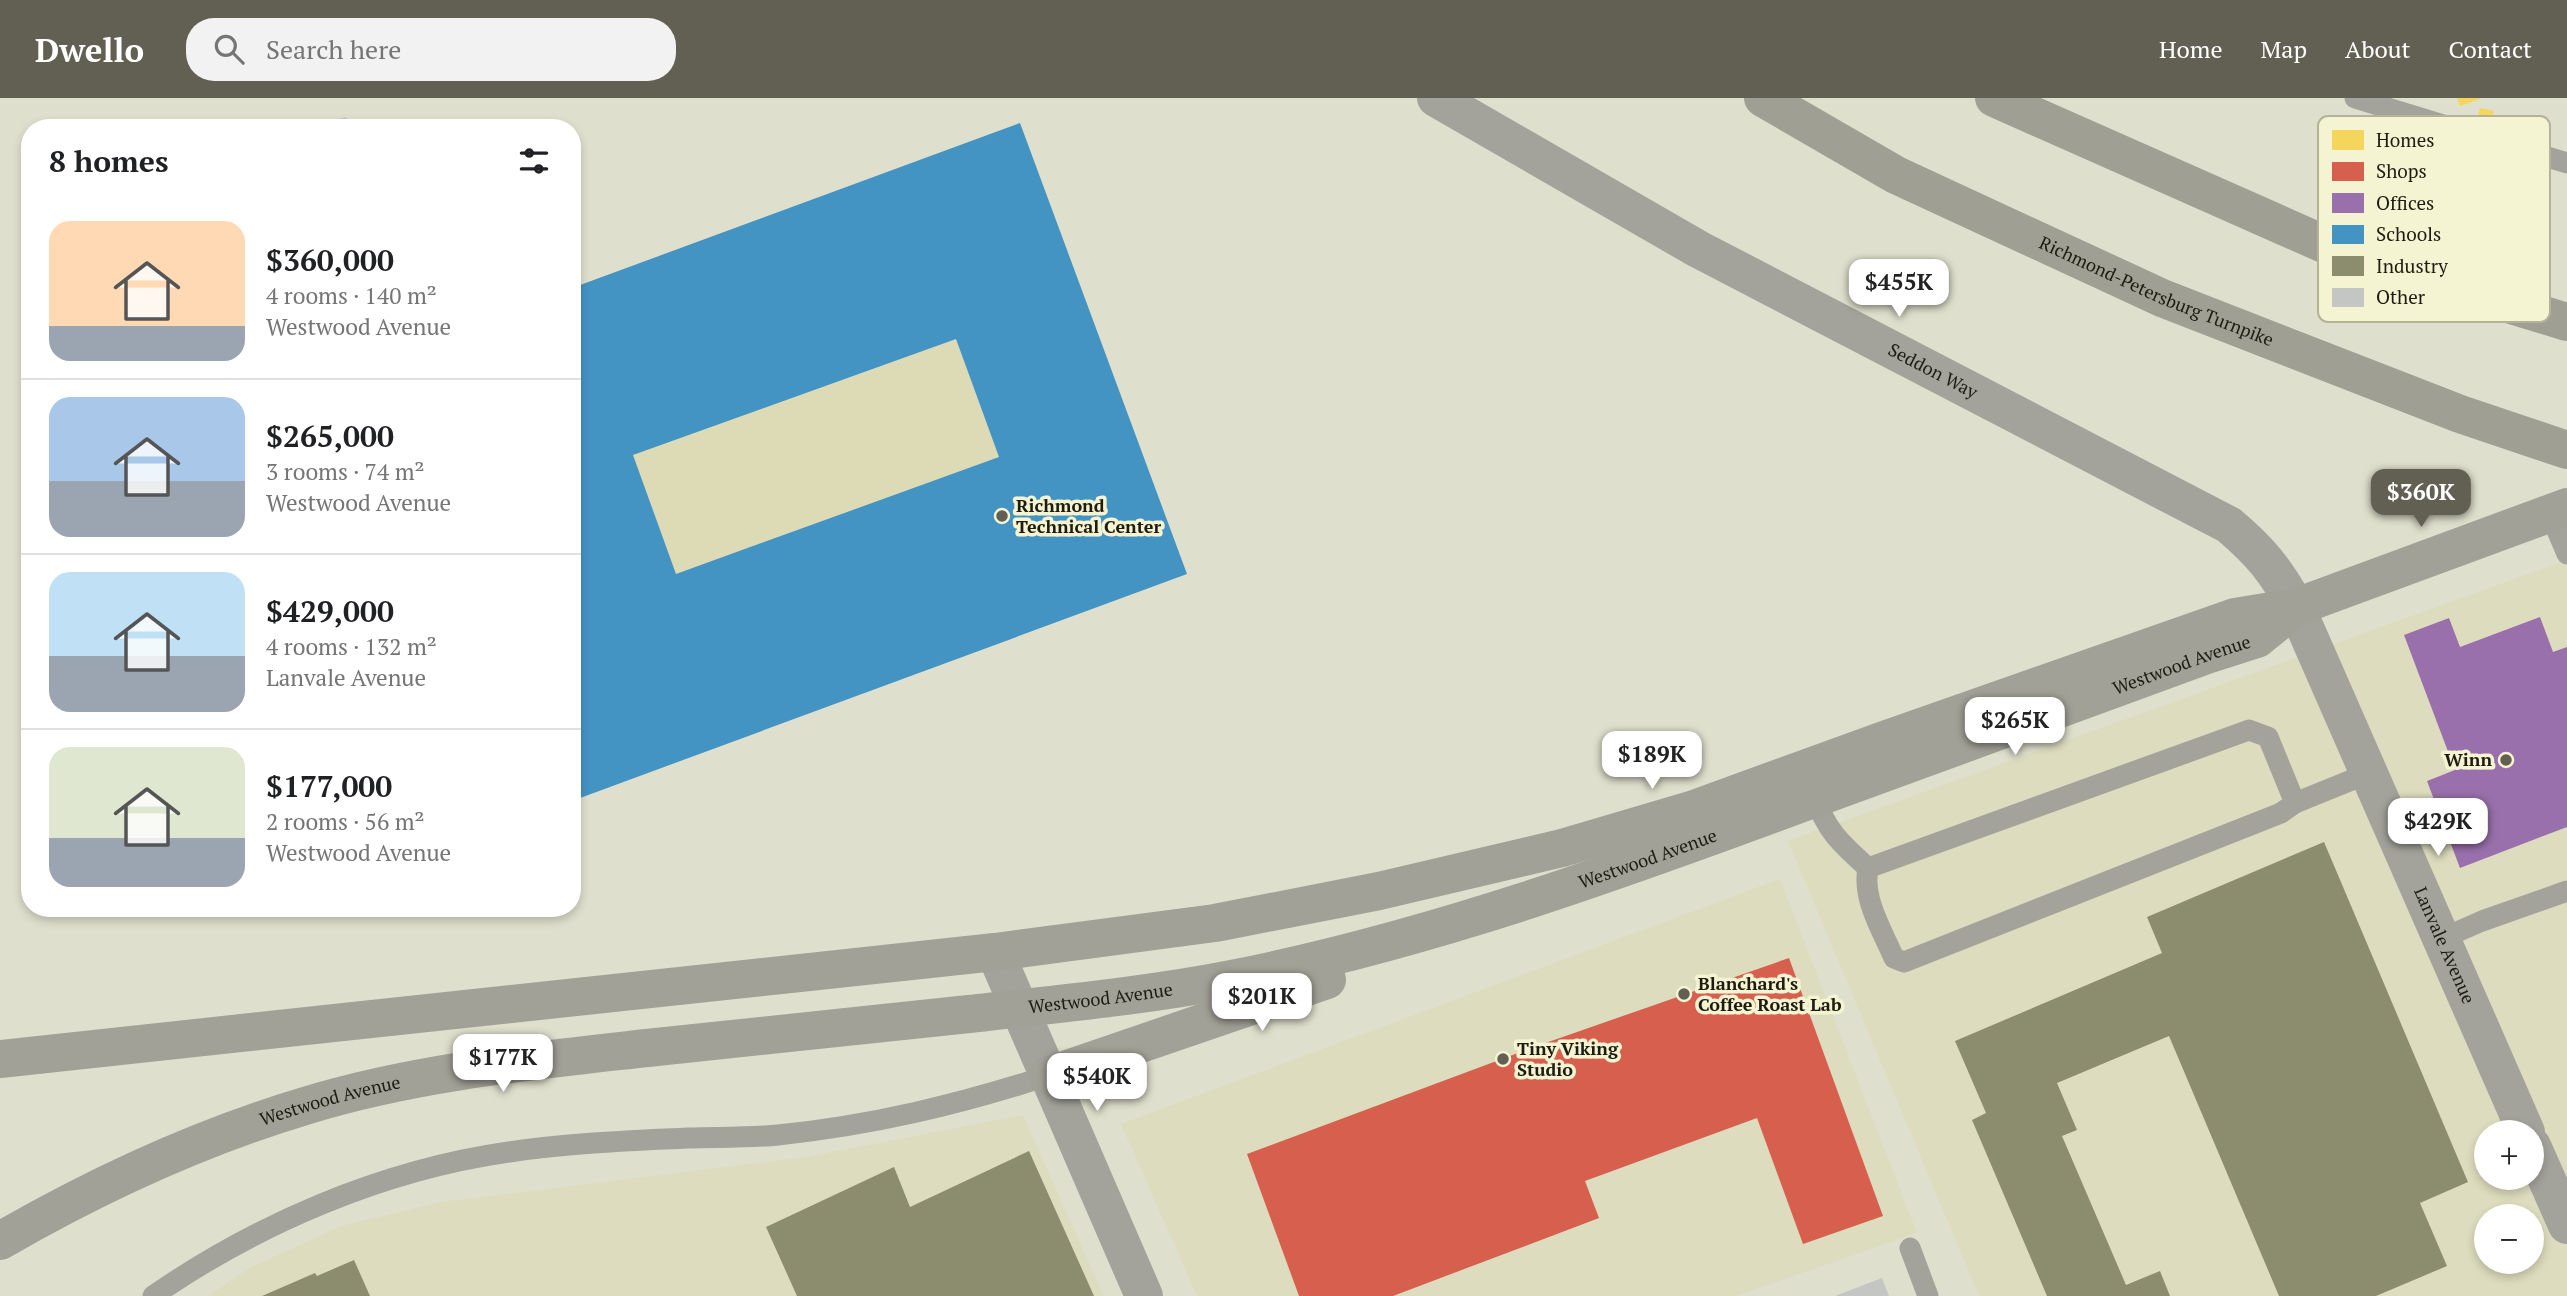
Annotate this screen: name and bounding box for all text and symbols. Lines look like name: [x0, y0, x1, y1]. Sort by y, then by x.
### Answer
search box: [186, 18, 676, 81]
text: Dwello: [35, 28, 144, 71]
icon: search: [210, 30, 248, 68]
text: Search here: [266, 32, 401, 66]
text: Home: [2159, 33, 2223, 65]
text: Map: [2261, 33, 2307, 65]
text: About: [2345, 33, 2411, 65]
text: Contact: [2449, 33, 2532, 65]
legend: [2318, 116, 2550, 322]
text: Homes: [2376, 127, 2435, 152]
text: 8 homes: [49, 141, 168, 181]
icon: filters: [515, 142, 553, 180]
text: Shops: [2376, 158, 2427, 183]
text: Offices: [2376, 190, 2434, 215]
text: Schools: [2376, 221, 2441, 246]
street label: Richmond-Petersburg Turnpike: [2036, 230, 2277, 351]
text: $360,000: [266, 240, 394, 280]
icon: home: [105, 249, 189, 333]
text: Industry: [2376, 253, 2448, 278]
pin: $455K: [1850, 260, 1948, 319]
text: $455K: [1865, 266, 1933, 297]
text: 4 rooms · 140 m²: [266, 280, 437, 311]
text: Other: [2376, 284, 2426, 309]
text: Westwood Avenue: [266, 311, 451, 342]
street label: Seddon Way: [1884, 337, 1983, 404]
text: $265,000: [266, 416, 394, 456]
icon: home: [105, 425, 189, 509]
text: 3 rooms · 74 m²: [266, 456, 425, 487]
pin: $360K: [2372, 470, 2470, 529]
text: $360K: [2387, 476, 2455, 507]
text: Westwood Avenue: [266, 487, 451, 518]
place label: Richmond Technical Center: [1016, 493, 1162, 538]
marker: Richmond Technical Center: [994, 508, 1010, 524]
text: $429,000: [266, 591, 394, 631]
icon: home: [105, 600, 189, 684]
street label: Westwood Avenue: [2109, 629, 2253, 700]
text: 4 rooms · 132 m²: [266, 631, 437, 662]
text: Lanvale Avenue: [266, 662, 426, 693]
pin: $265K: [1966, 698, 2064, 757]
text: $265K: [1981, 704, 2049, 735]
pin: $189K: [1603, 732, 1701, 791]
text: $189K: [1618, 738, 1686, 769]
place label: Winn: [2444, 747, 2492, 771]
marker: Winn: [2498, 752, 2514, 768]
text: $177,000: [266, 766, 392, 806]
icon: home: [105, 775, 189, 859]
pin: $429K: [2389, 798, 2487, 858]
text: $429K: [2404, 805, 2472, 836]
text: 2 rooms · 56 m²: [266, 806, 425, 837]
street label: Westwood Avenue: [1575, 823, 1720, 893]
text: Westwood Avenue: [266, 837, 451, 868]
street label: Lanvale Avenue: [2409, 883, 2481, 1007]
place label: Blanchard's Coffee Roast Lab: [1698, 971, 1842, 1016]
pin: $201K: [1213, 974, 1311, 1033]
street label: Westwood Avenue: [1027, 976, 1174, 1018]
text: $201K: [1228, 980, 1296, 1011]
marker: Blanchard's Coffee Roast Lab: [1676, 986, 1692, 1002]
pin: $177K: [454, 1034, 552, 1094]
place label: Tiny Viking Studio: [1517, 1036, 1619, 1081]
text: $177K: [469, 1041, 537, 1072]
marker: Tiny Viking Studio: [1495, 1051, 1511, 1067]
pin: $540K: [1048, 1054, 1146, 1113]
text: $540K: [1063, 1060, 1131, 1091]
street label: Westwood Avenue: [256, 1069, 402, 1131]
map controls: [2474, 1120, 2544, 1274]
button: +: [2474, 1120, 2544, 1190]
button: −: [2474, 1204, 2544, 1274]

